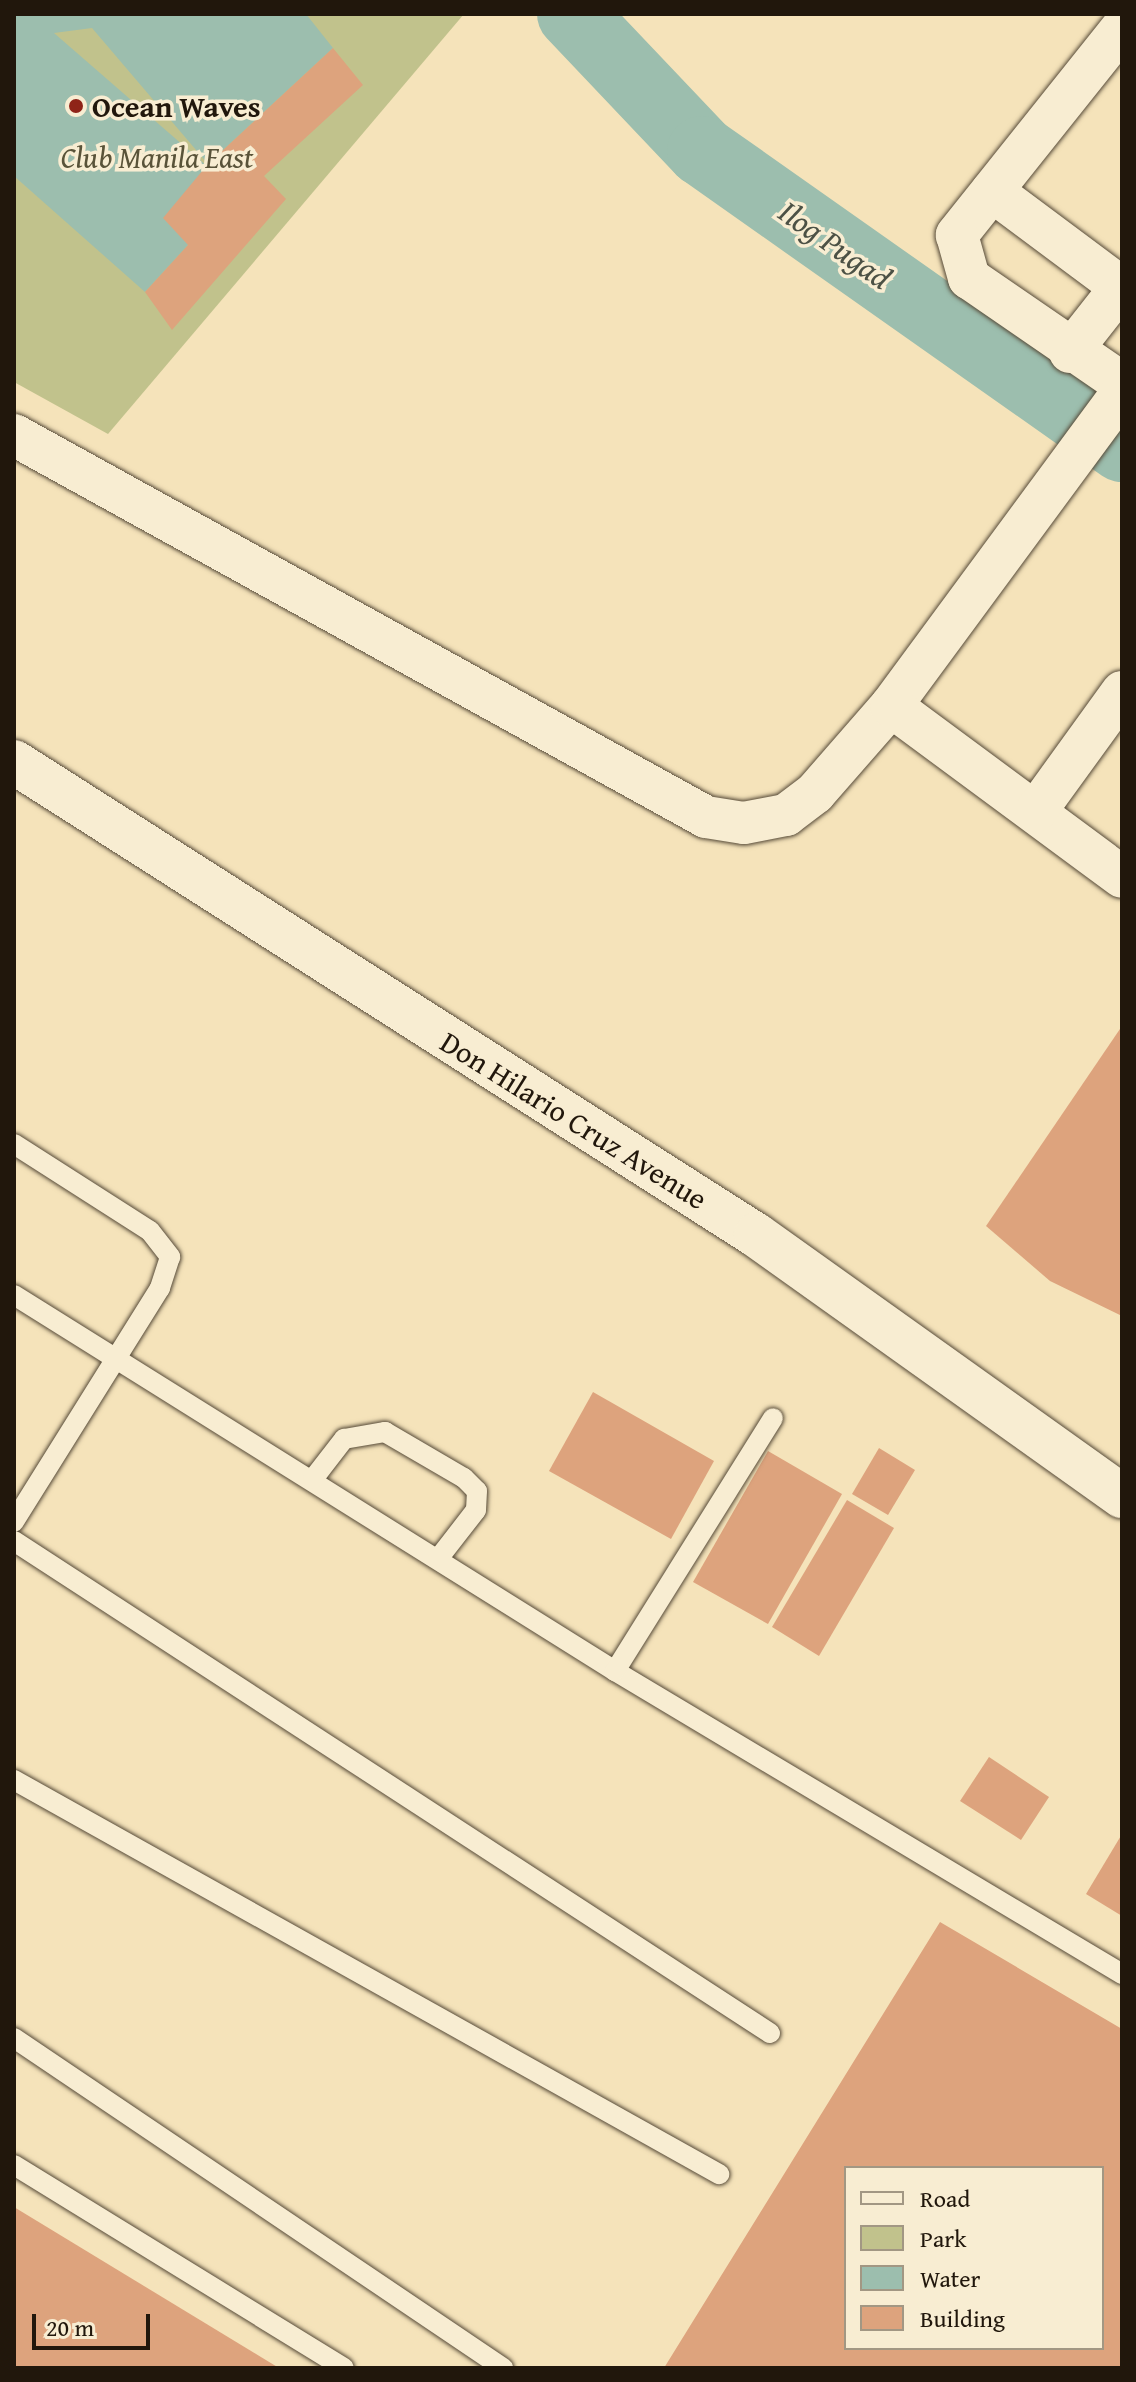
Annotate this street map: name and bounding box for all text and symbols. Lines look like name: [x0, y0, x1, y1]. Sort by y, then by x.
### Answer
place label: Ocean Waves: [92, 88, 261, 124]
marker: Ocean Waves: [67, 97, 85, 115]
park label: Club Manila East: [61, 139, 253, 175]
water label: Ilog Pugad: [771, 192, 899, 298]
street label: Don Hilario Cruz Avenue: [434, 1023, 714, 1217]
legend: [844, 2166, 1104, 2350]
text: Road: [920, 2181, 970, 2216]
text: Park: [920, 2221, 966, 2256]
text: Water: [920, 2261, 980, 2296]
scale bar: [36, 2298, 154, 2348]
text: Building: [920, 2301, 1005, 2336]
text: 20 m: [46, 2310, 94, 2345]

